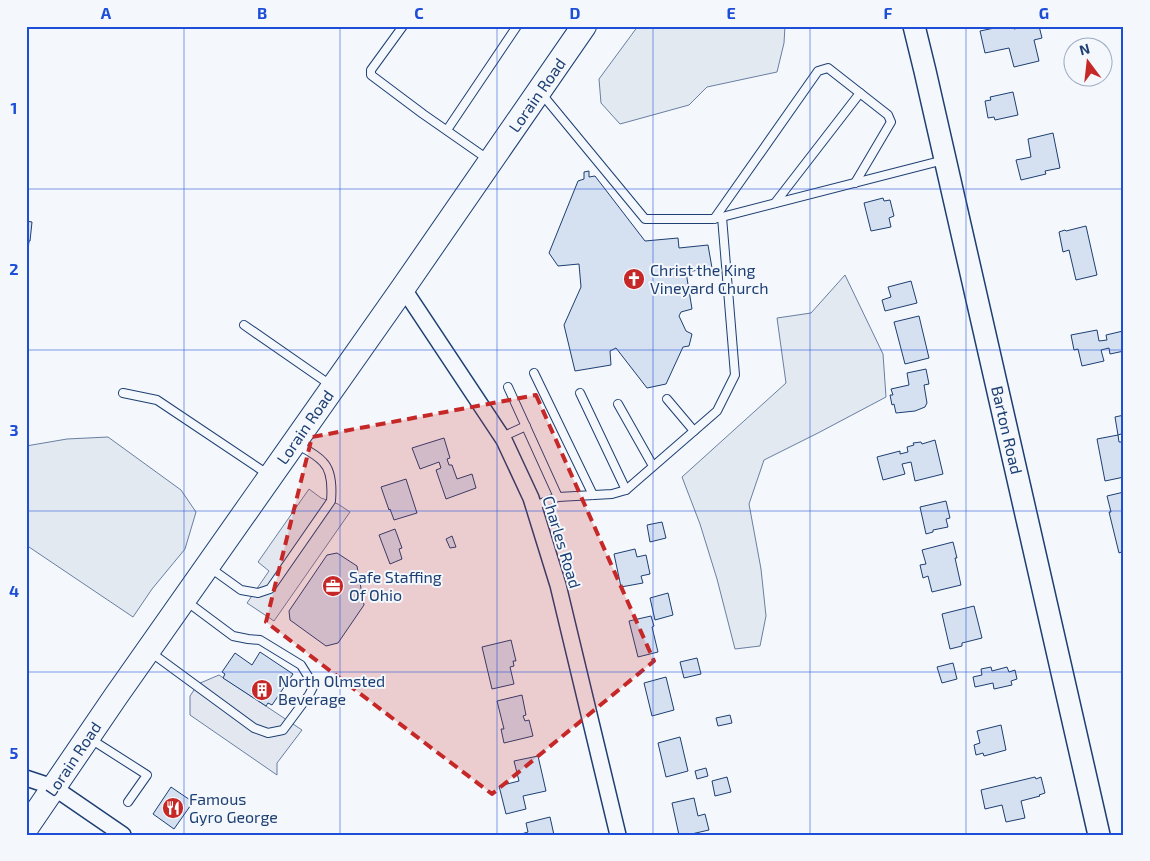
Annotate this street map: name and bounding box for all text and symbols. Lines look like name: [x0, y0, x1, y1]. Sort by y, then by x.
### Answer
text: A: [101, 3, 112, 22]
text: B: [257, 3, 267, 22]
text: C: [414, 3, 424, 22]
text: D: [570, 3, 581, 22]
text: E: [726, 3, 736, 22]
text: F: [884, 3, 893, 22]
text: G: [1039, 3, 1049, 22]
north arrow: [1062, 38, 1112, 88]
text: N: [1077, 39, 1092, 58]
street label: Lorain Road: [504, 54, 569, 135]
text: 1: [11, 98, 17, 117]
text: 2: [9, 259, 19, 278]
place label: Christ the King Vineyard Church: [650, 260, 769, 297]
church icon: Christ the King Vineyard Church: [622, 267, 646, 291]
street label: Barton Road: [988, 384, 1027, 476]
street label: Lorain Road: [272, 386, 337, 467]
text: 3: [9, 420, 19, 439]
street label: Charles Road: [539, 493, 586, 590]
place label: Safe Staffing Of Ohio: [349, 567, 442, 604]
office icon: Safe Staffing Of Ohio: [321, 574, 345, 598]
text: 4: [9, 581, 19, 600]
place label: North Olmsted Beverage: [278, 671, 385, 708]
building icon: North Olmsted Beverage: [250, 678, 274, 702]
street label: Lorain Road: [41, 718, 105, 800]
text: 5: [10, 743, 19, 762]
place label: Famous Gyro George: [189, 789, 278, 826]
restaurant icon: Famous Gyro George: [161, 796, 185, 820]

